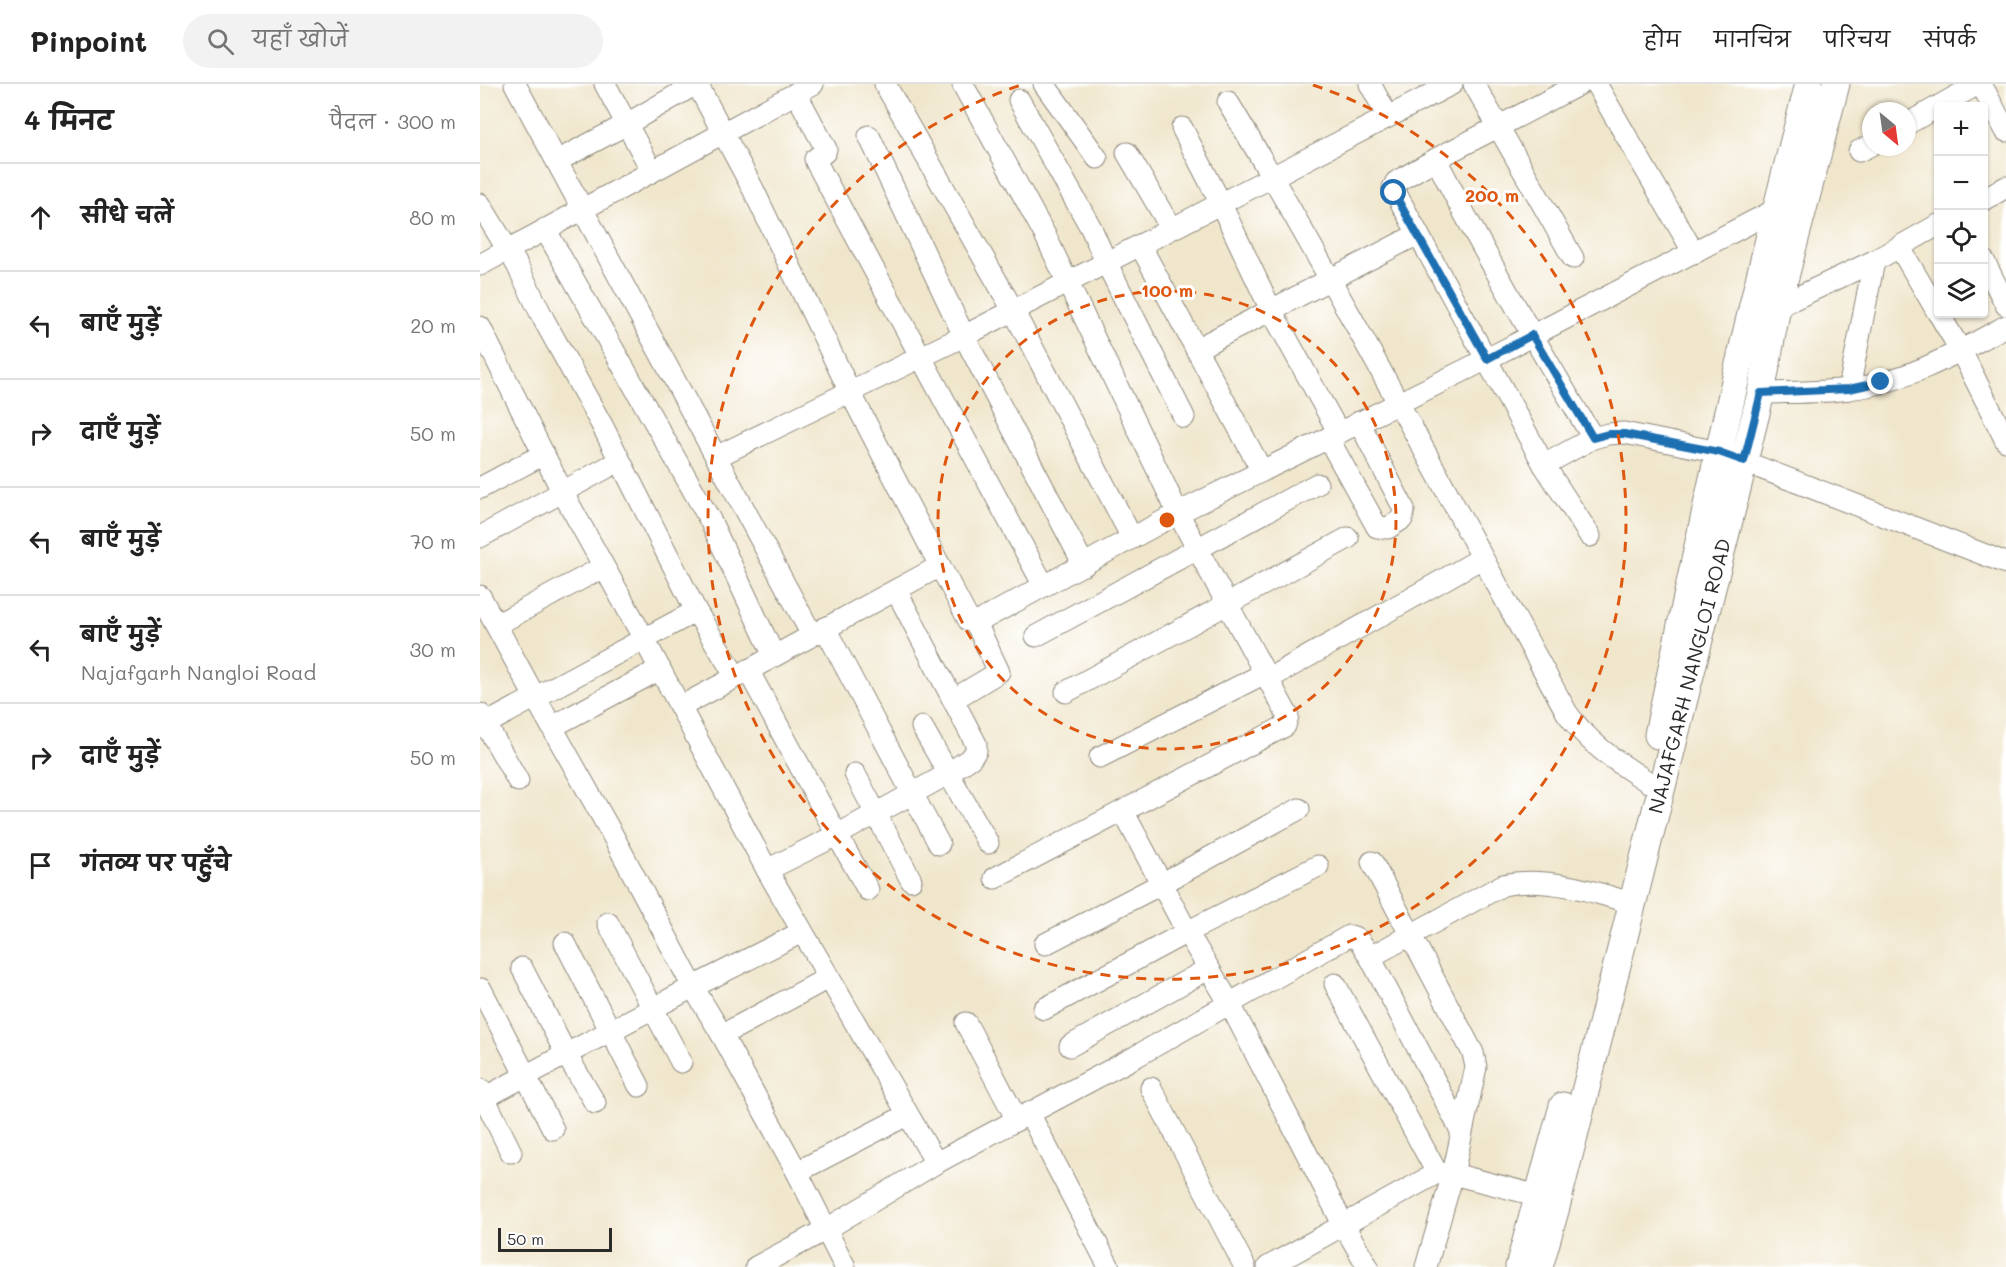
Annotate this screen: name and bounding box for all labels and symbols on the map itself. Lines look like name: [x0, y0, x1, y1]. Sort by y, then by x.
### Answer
north arrow: [1862, 102, 1916, 156]
route start: [1380, 179, 1406, 205]
text: 200 m: [1465, 183, 1519, 207]
text: 100 m: [1141, 278, 1193, 302]
route end: [1867, 368, 1893, 394]
centre of rings: [1157, 510, 1177, 530]
street label: NAJAFGARH NANGLOI ROAD: [1642, 535, 1736, 816]
scale bar: [498, 1225, 612, 1252]

